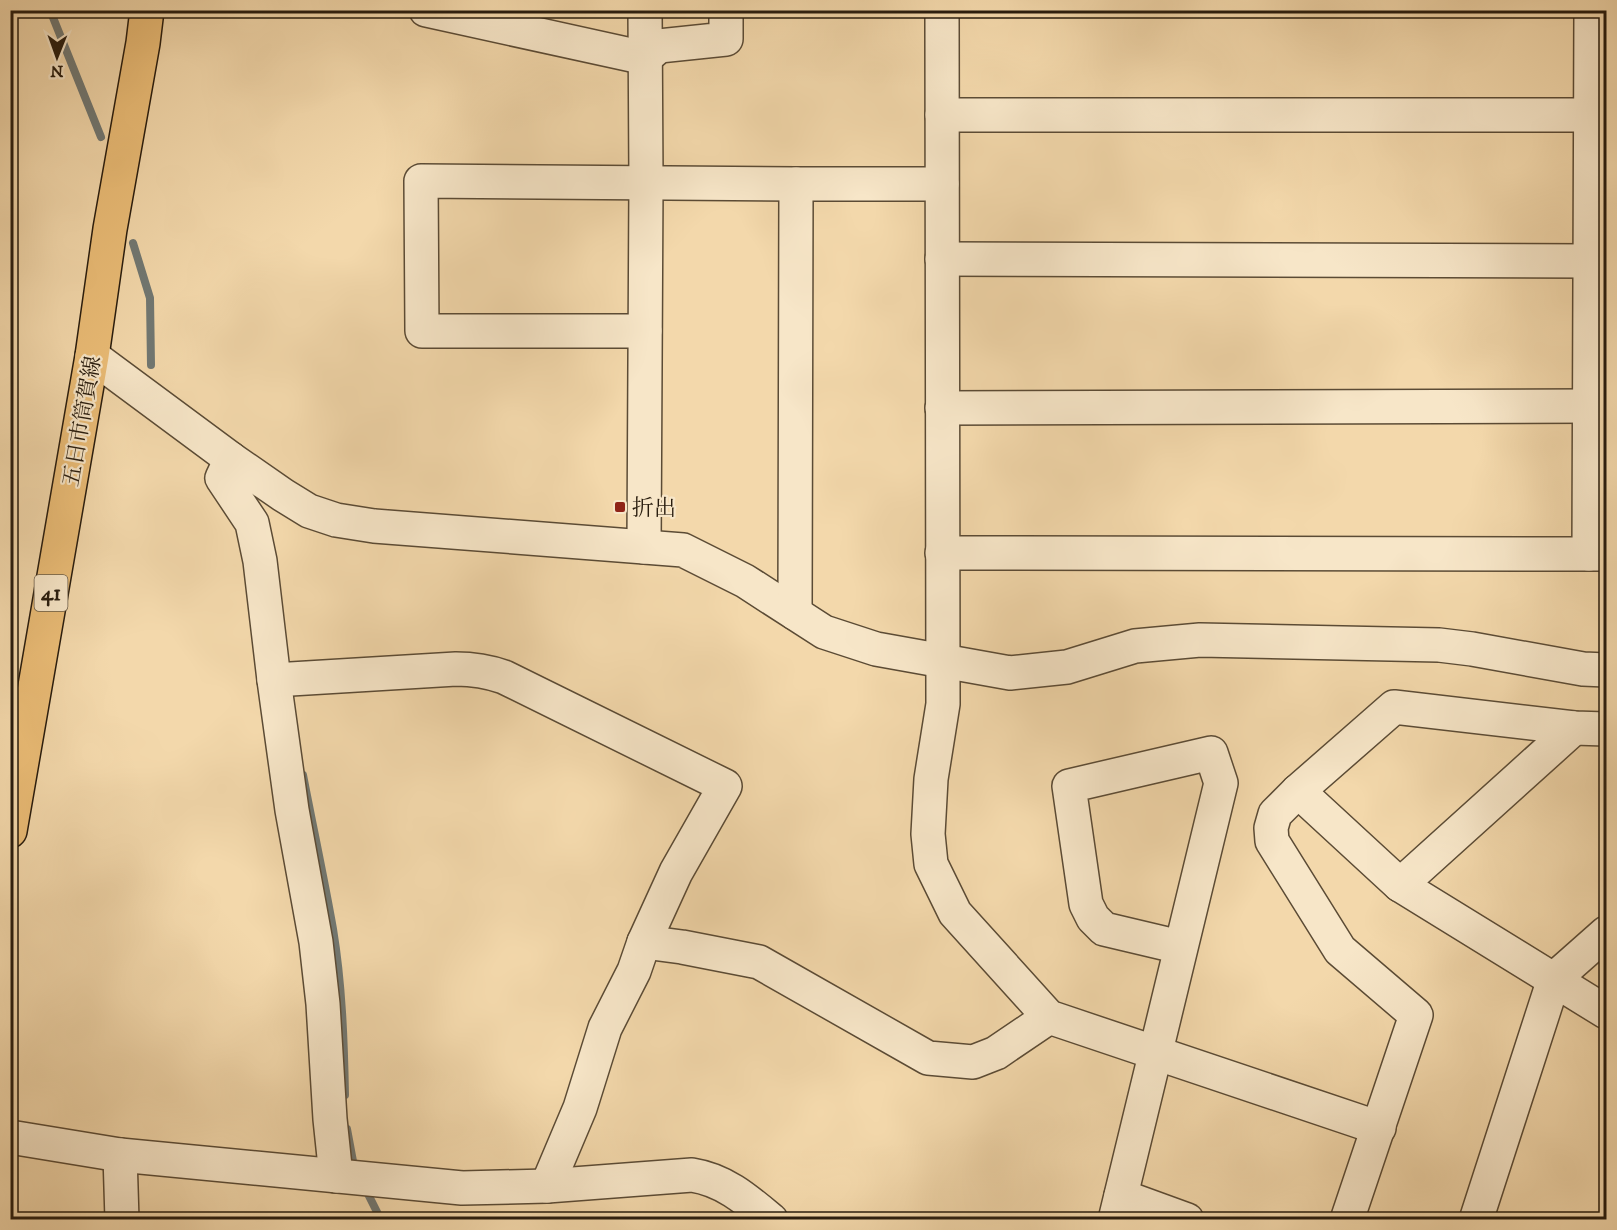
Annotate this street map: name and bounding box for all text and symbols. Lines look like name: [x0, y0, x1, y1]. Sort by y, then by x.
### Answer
north arrow: [27, 27, 87, 87]
text: N: [50, 61, 63, 81]
street label: 五日市筒賀線: [58, 354, 107, 489]
place label: 折出: [632, 495, 676, 522]
marker: 折出: [613, 500, 627, 514]
road number: 41: [34, 575, 68, 611]

